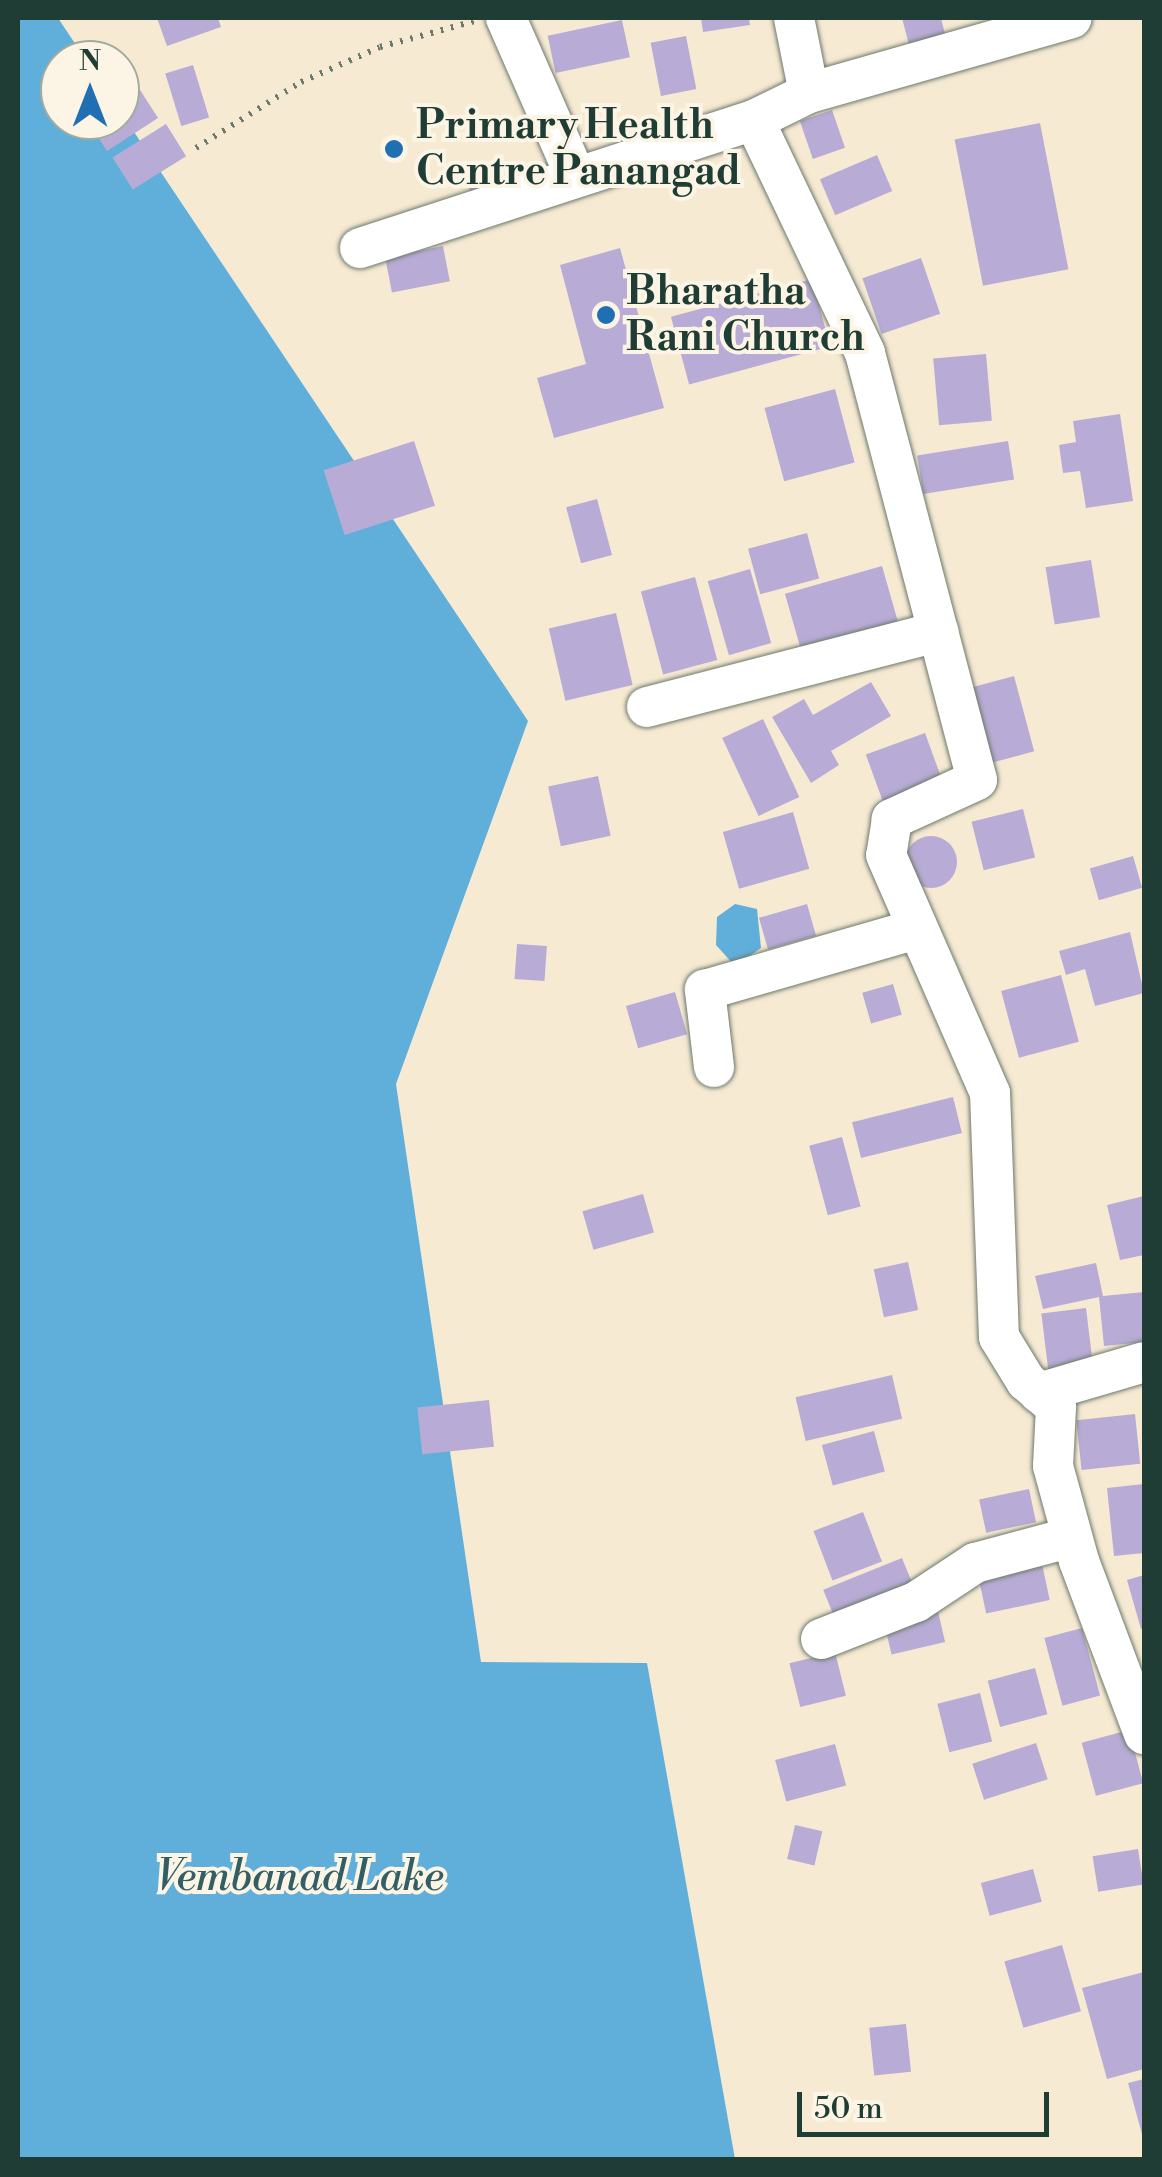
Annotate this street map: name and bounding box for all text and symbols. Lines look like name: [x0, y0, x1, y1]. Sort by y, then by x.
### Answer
north arrow: [40, 40, 140, 140]
text: N: [79, 44, 101, 79]
place label: Primary Health Centre Panangad: [416, 102, 741, 196]
marker: Primary Health Centre Panangad: [381, 136, 407, 162]
place label: Bharatha Rani Church: [626, 268, 865, 362]
marker: Bharatha Rani Church: [595, 304, 617, 326]
water label: Vembanad Lake: [156, 1853, 444, 1903]
scale bar: [802, 2072, 1054, 2134]
text: 50 m: [814, 2090, 883, 2128]

